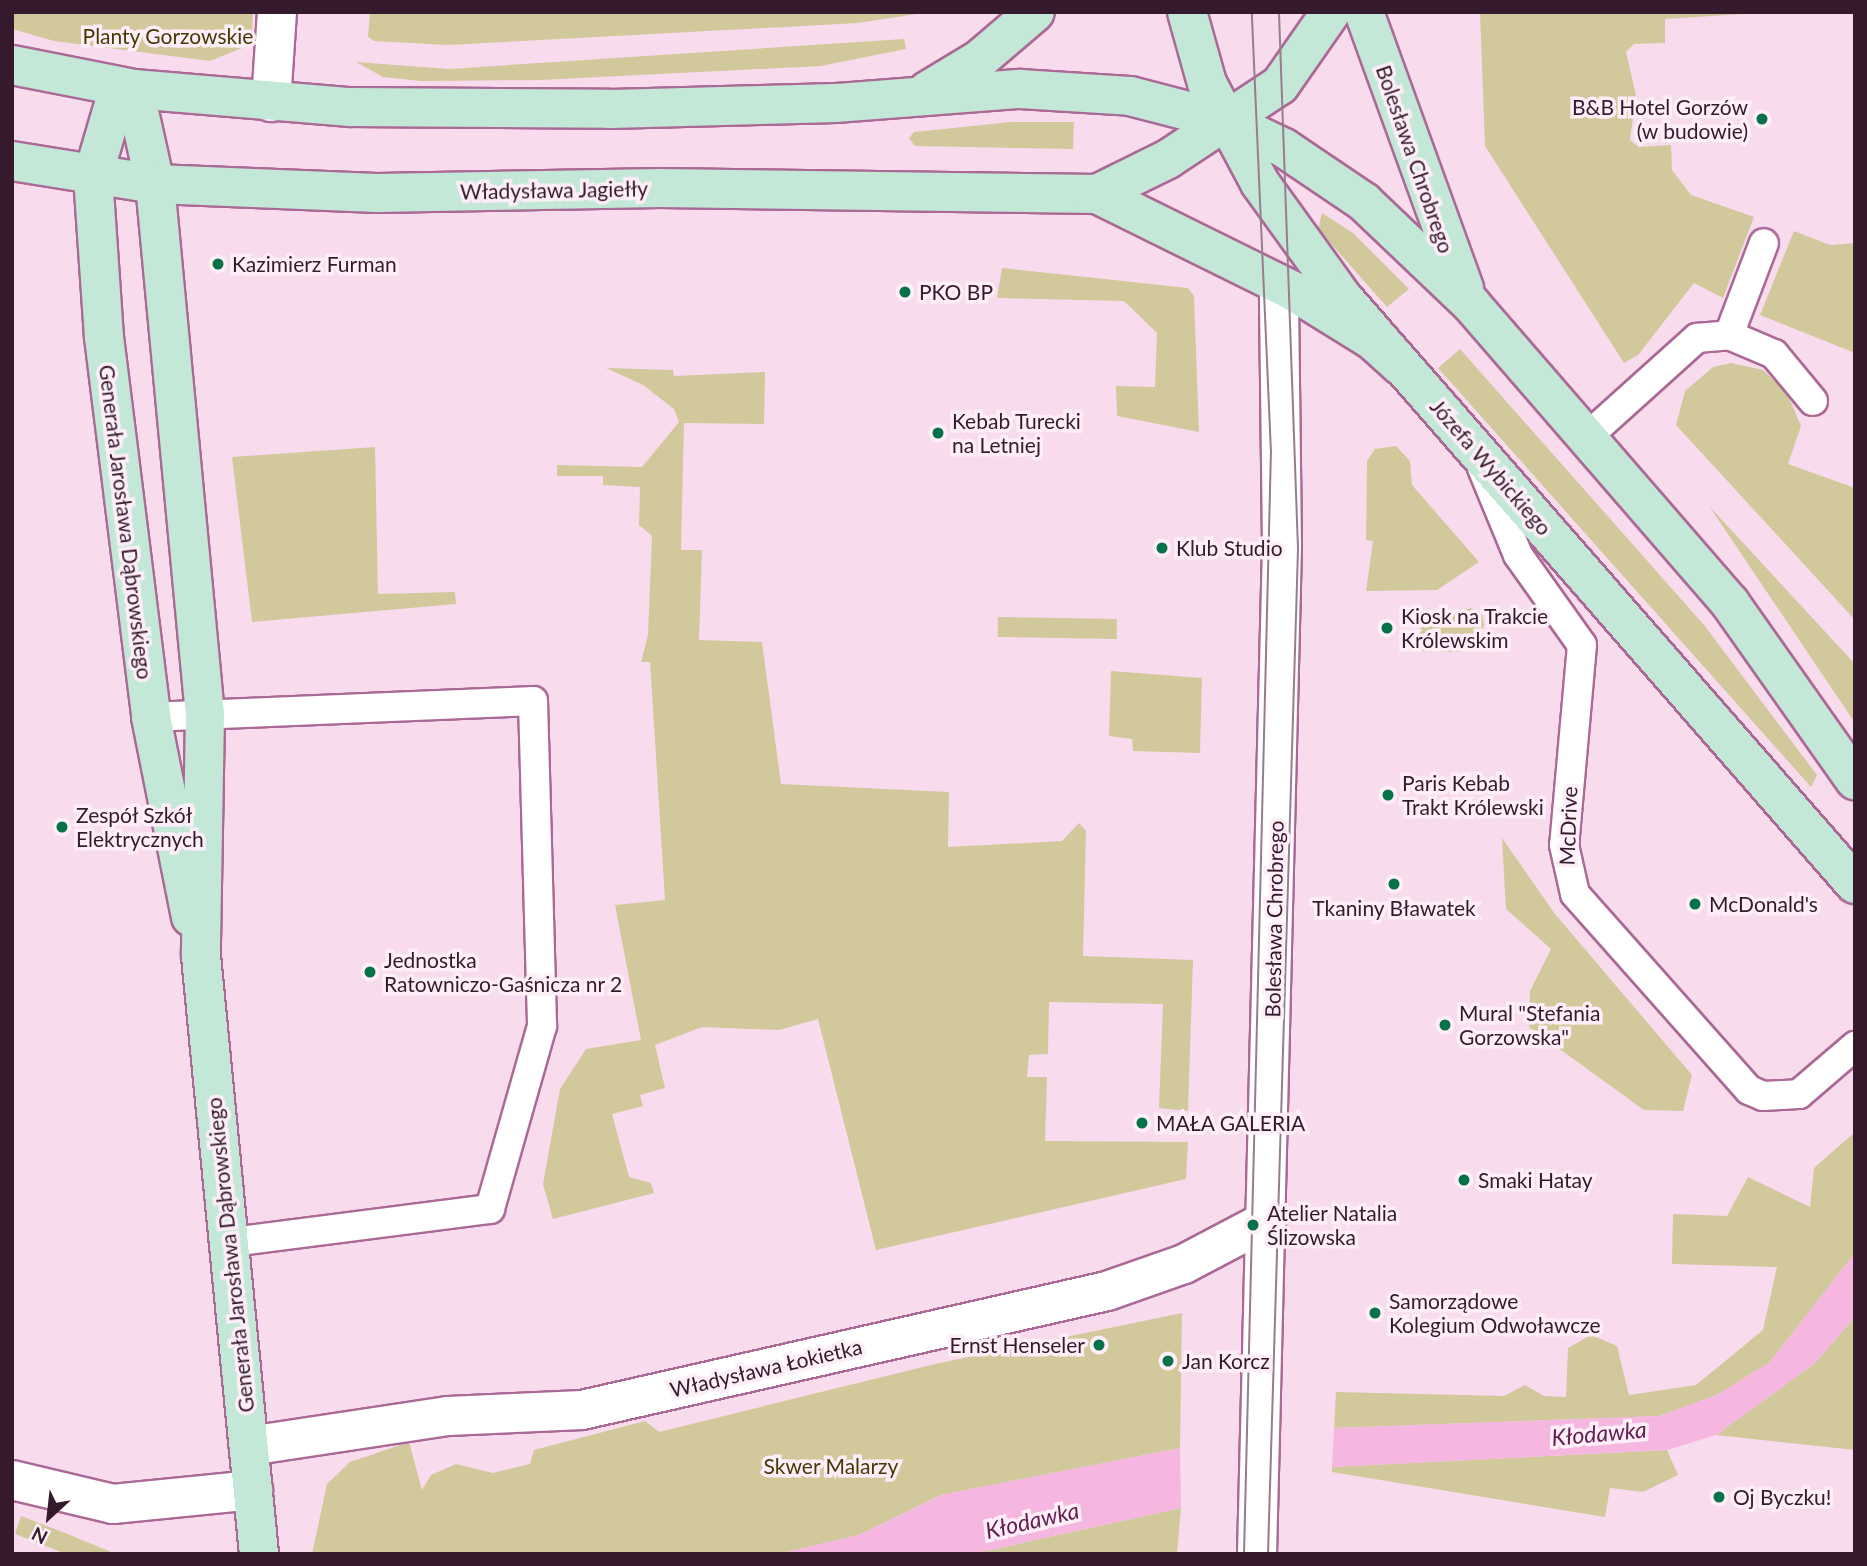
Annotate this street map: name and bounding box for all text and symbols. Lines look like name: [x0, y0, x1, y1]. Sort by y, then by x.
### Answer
park label: Planty Gorzowskie: [82, 23, 254, 49]
street label: Bolesława Chrobrego: [1371, 62, 1459, 256]
place label: B&B Hotel Gorzów (w budowie): [1572, 94, 1748, 144]
marker: B&B Hotel Gorzów (w budowie): [1754, 111, 1770, 127]
street label: Władysława Jagiełły: [459, 176, 649, 204]
place label: Kazimierz Furman: [232, 251, 397, 277]
marker: Kazimierz Furman: [210, 256, 226, 272]
place label: PKO BP: [919, 279, 993, 305]
marker: PKO BP: [897, 284, 913, 300]
street label: Generała Jarosława Dąbrowskiego: [94, 363, 158, 681]
street label: Józefa Wybickiego: [1425, 394, 1557, 540]
place label: Kebab Turecki na Letniej: [952, 408, 1081, 458]
marker: Kebab Turecki na Letniej: [930, 425, 946, 441]
place label: Klub Studio: [1176, 535, 1283, 561]
marker: Klub Studio: [1154, 540, 1170, 556]
place label: Kiosk na Trakcie Królewskim: [1401, 603, 1549, 653]
marker: Kiosk na Trakcie Królewskim: [1379, 620, 1395, 636]
place label: Paris Kebab Trakt Królewski: [1402, 770, 1544, 820]
street label: McDrive: [1554, 786, 1582, 866]
marker: Paris Kebab Trakt Królewski: [1380, 787, 1396, 803]
place label: Zespół Szkół Elektrycznych: [76, 802, 204, 852]
marker: Zespół Szkół Elektrycznych: [54, 819, 70, 835]
street label: Bolesława Chrobrego: [1260, 820, 1288, 1018]
marker: Tkaniny Bławatek: [1386, 876, 1402, 892]
place label: McDonald's: [1709, 891, 1818, 917]
place label: Tkaniny Bławatek: [1312, 895, 1476, 921]
marker: McDonald's: [1687, 896, 1703, 912]
place label: Jednostka Ratowniczo-Gaśnicza nr 2: [384, 947, 623, 997]
marker: Jednostka Ratowniczo-Gaśnicza nr 2: [362, 964, 378, 980]
place label: Mural "Stefania Gorzowska": [1459, 1000, 1600, 1050]
marker: Mural "Stefania Gorzowska": [1437, 1017, 1453, 1033]
street label: Generała Jarosława Dąbrowskiego: [201, 1096, 259, 1414]
place label: MAŁA GALERIA: [1156, 1110, 1306, 1136]
marker: MAŁA GALERIA: [1134, 1115, 1150, 1131]
place label: Smaki Hatay: [1478, 1167, 1593, 1193]
marker: Smaki Hatay: [1456, 1172, 1472, 1188]
place label: Atelier Natalia Ślizowska: [1267, 1200, 1398, 1250]
marker: Atelier Natalia Ślizowska: [1245, 1217, 1261, 1233]
place label: Samorządowe Kolegium Odwoławcze: [1389, 1288, 1601, 1338]
marker: Samorządowe Kolegium Odwoławcze: [1367, 1305, 1383, 1321]
place label: Ernst Henseler: [949, 1332, 1085, 1358]
street label: Władysława Łokietka: [667, 1334, 865, 1402]
marker: Ernst Henseler: [1091, 1337, 1107, 1353]
place label: Jan Korcz: [1182, 1348, 1270, 1374]
marker: Jan Korcz: [1160, 1353, 1176, 1369]
water label: Kłodawka: [1550, 1415, 1648, 1451]
park label: Skwer Malarzy: [763, 1453, 899, 1479]
north arrow: [14, 1482, 84, 1552]
place label: Oj Byczku!: [1733, 1484, 1831, 1510]
marker: Oj Byczku!: [1711, 1489, 1727, 1505]
water label: Kłodawka: [982, 1496, 1082, 1544]
text: N: [28, 1523, 51, 1550]

